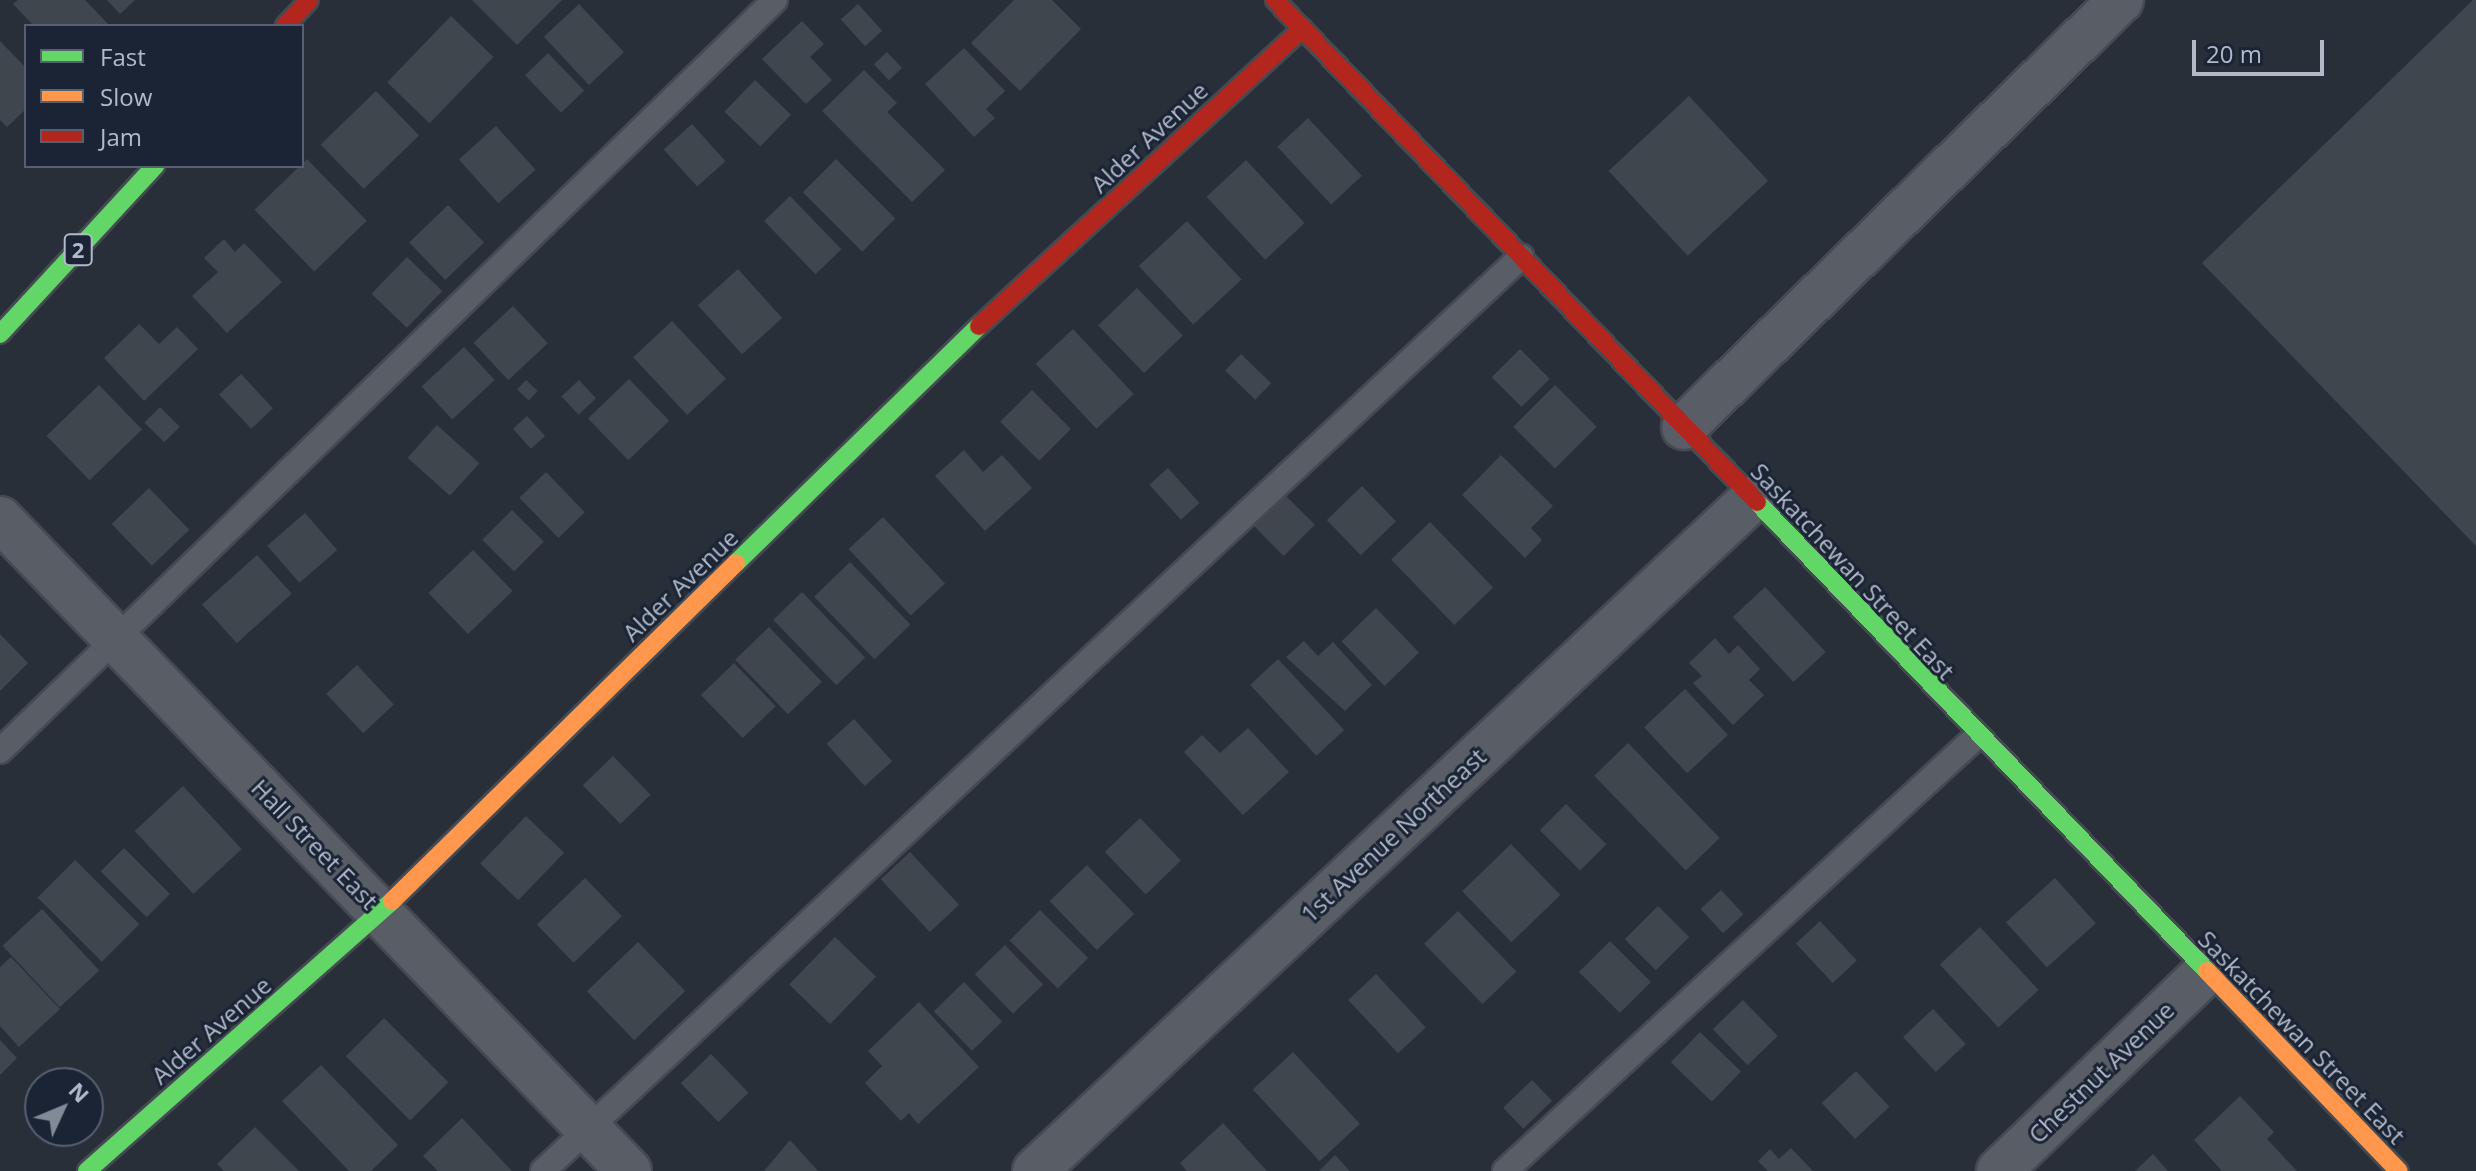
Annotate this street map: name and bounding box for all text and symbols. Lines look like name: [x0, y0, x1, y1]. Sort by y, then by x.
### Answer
legend: [24, 24, 304, 168]
scale bar: [2196, 24, 2328, 74]
text: 20 m: [2206, 37, 2262, 70]
text: Fast: [100, 40, 146, 73]
street label: Alder Avenue: [1085, 76, 1213, 198]
text: Slow: [100, 80, 152, 113]
text: Jam: [100, 120, 142, 153]
road number: 2: [62, 232, 94, 268]
street label: Saskatchewan Street East: [1745, 457, 1961, 685]
street label: Alder Avenue: [616, 523, 744, 647]
street label: 1st Avenue Northeast: [1295, 742, 1491, 928]
street label: Hall Street East: [246, 773, 384, 915]
street label: Saskatchewan Street East: [2193, 925, 2411, 1149]
street label: Alder Avenue: [145, 970, 277, 1090]
street label: Chestnut Avenue: [2022, 995, 2180, 1149]
north arrow: [24, 1067, 104, 1147]
text: N: [63, 1075, 97, 1109]

